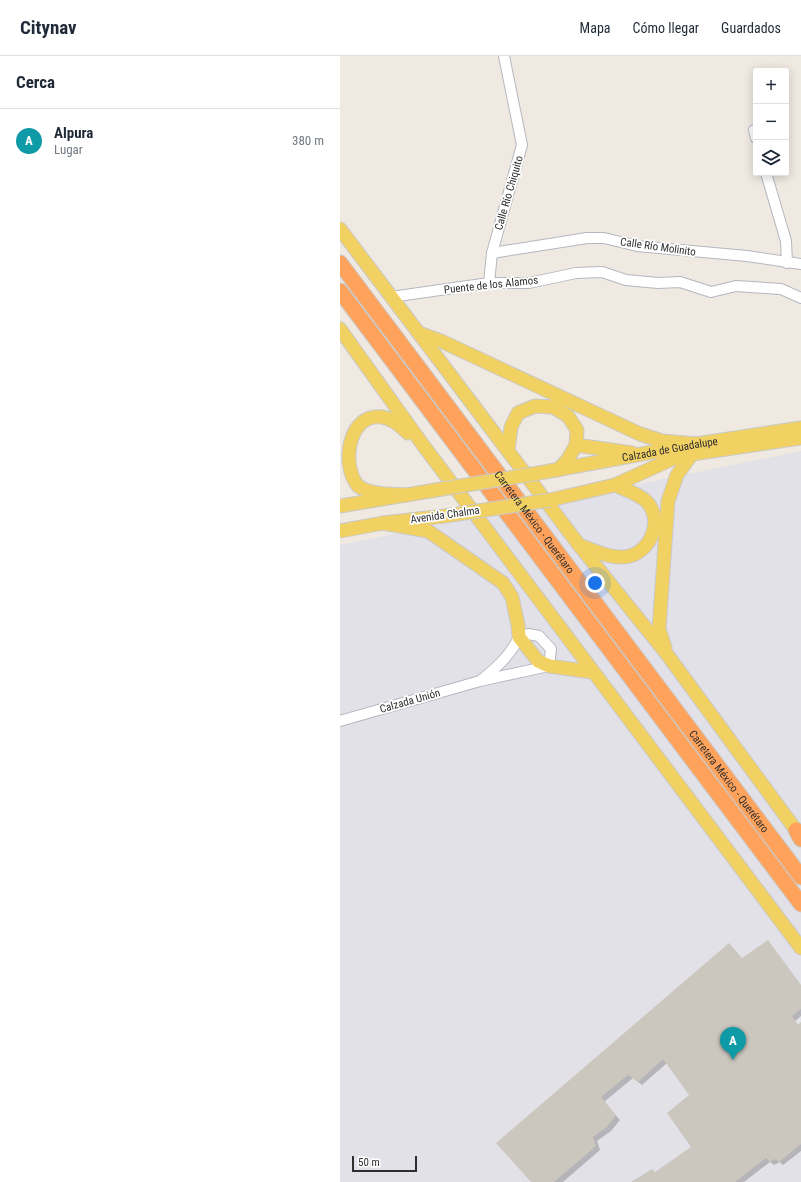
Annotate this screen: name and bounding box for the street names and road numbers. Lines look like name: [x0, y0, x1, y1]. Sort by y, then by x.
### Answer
street label: Calle Río Chiquito: [492, 154, 526, 232]
street label: Calle Río Molinito: [619, 235, 697, 259]
street label: Puente de los Alamos: [443, 274, 539, 296]
street label: Calzada de Guadalupe: [621, 434, 719, 464]
street label: Carretera México - Querétaro: [492, 468, 577, 576]
street label: Avenida Chalma: [409, 504, 481, 526]
street label: Calzada Unión: [378, 686, 442, 716]
street label: Carretera México - Querétaro: [686, 727, 772, 835]

